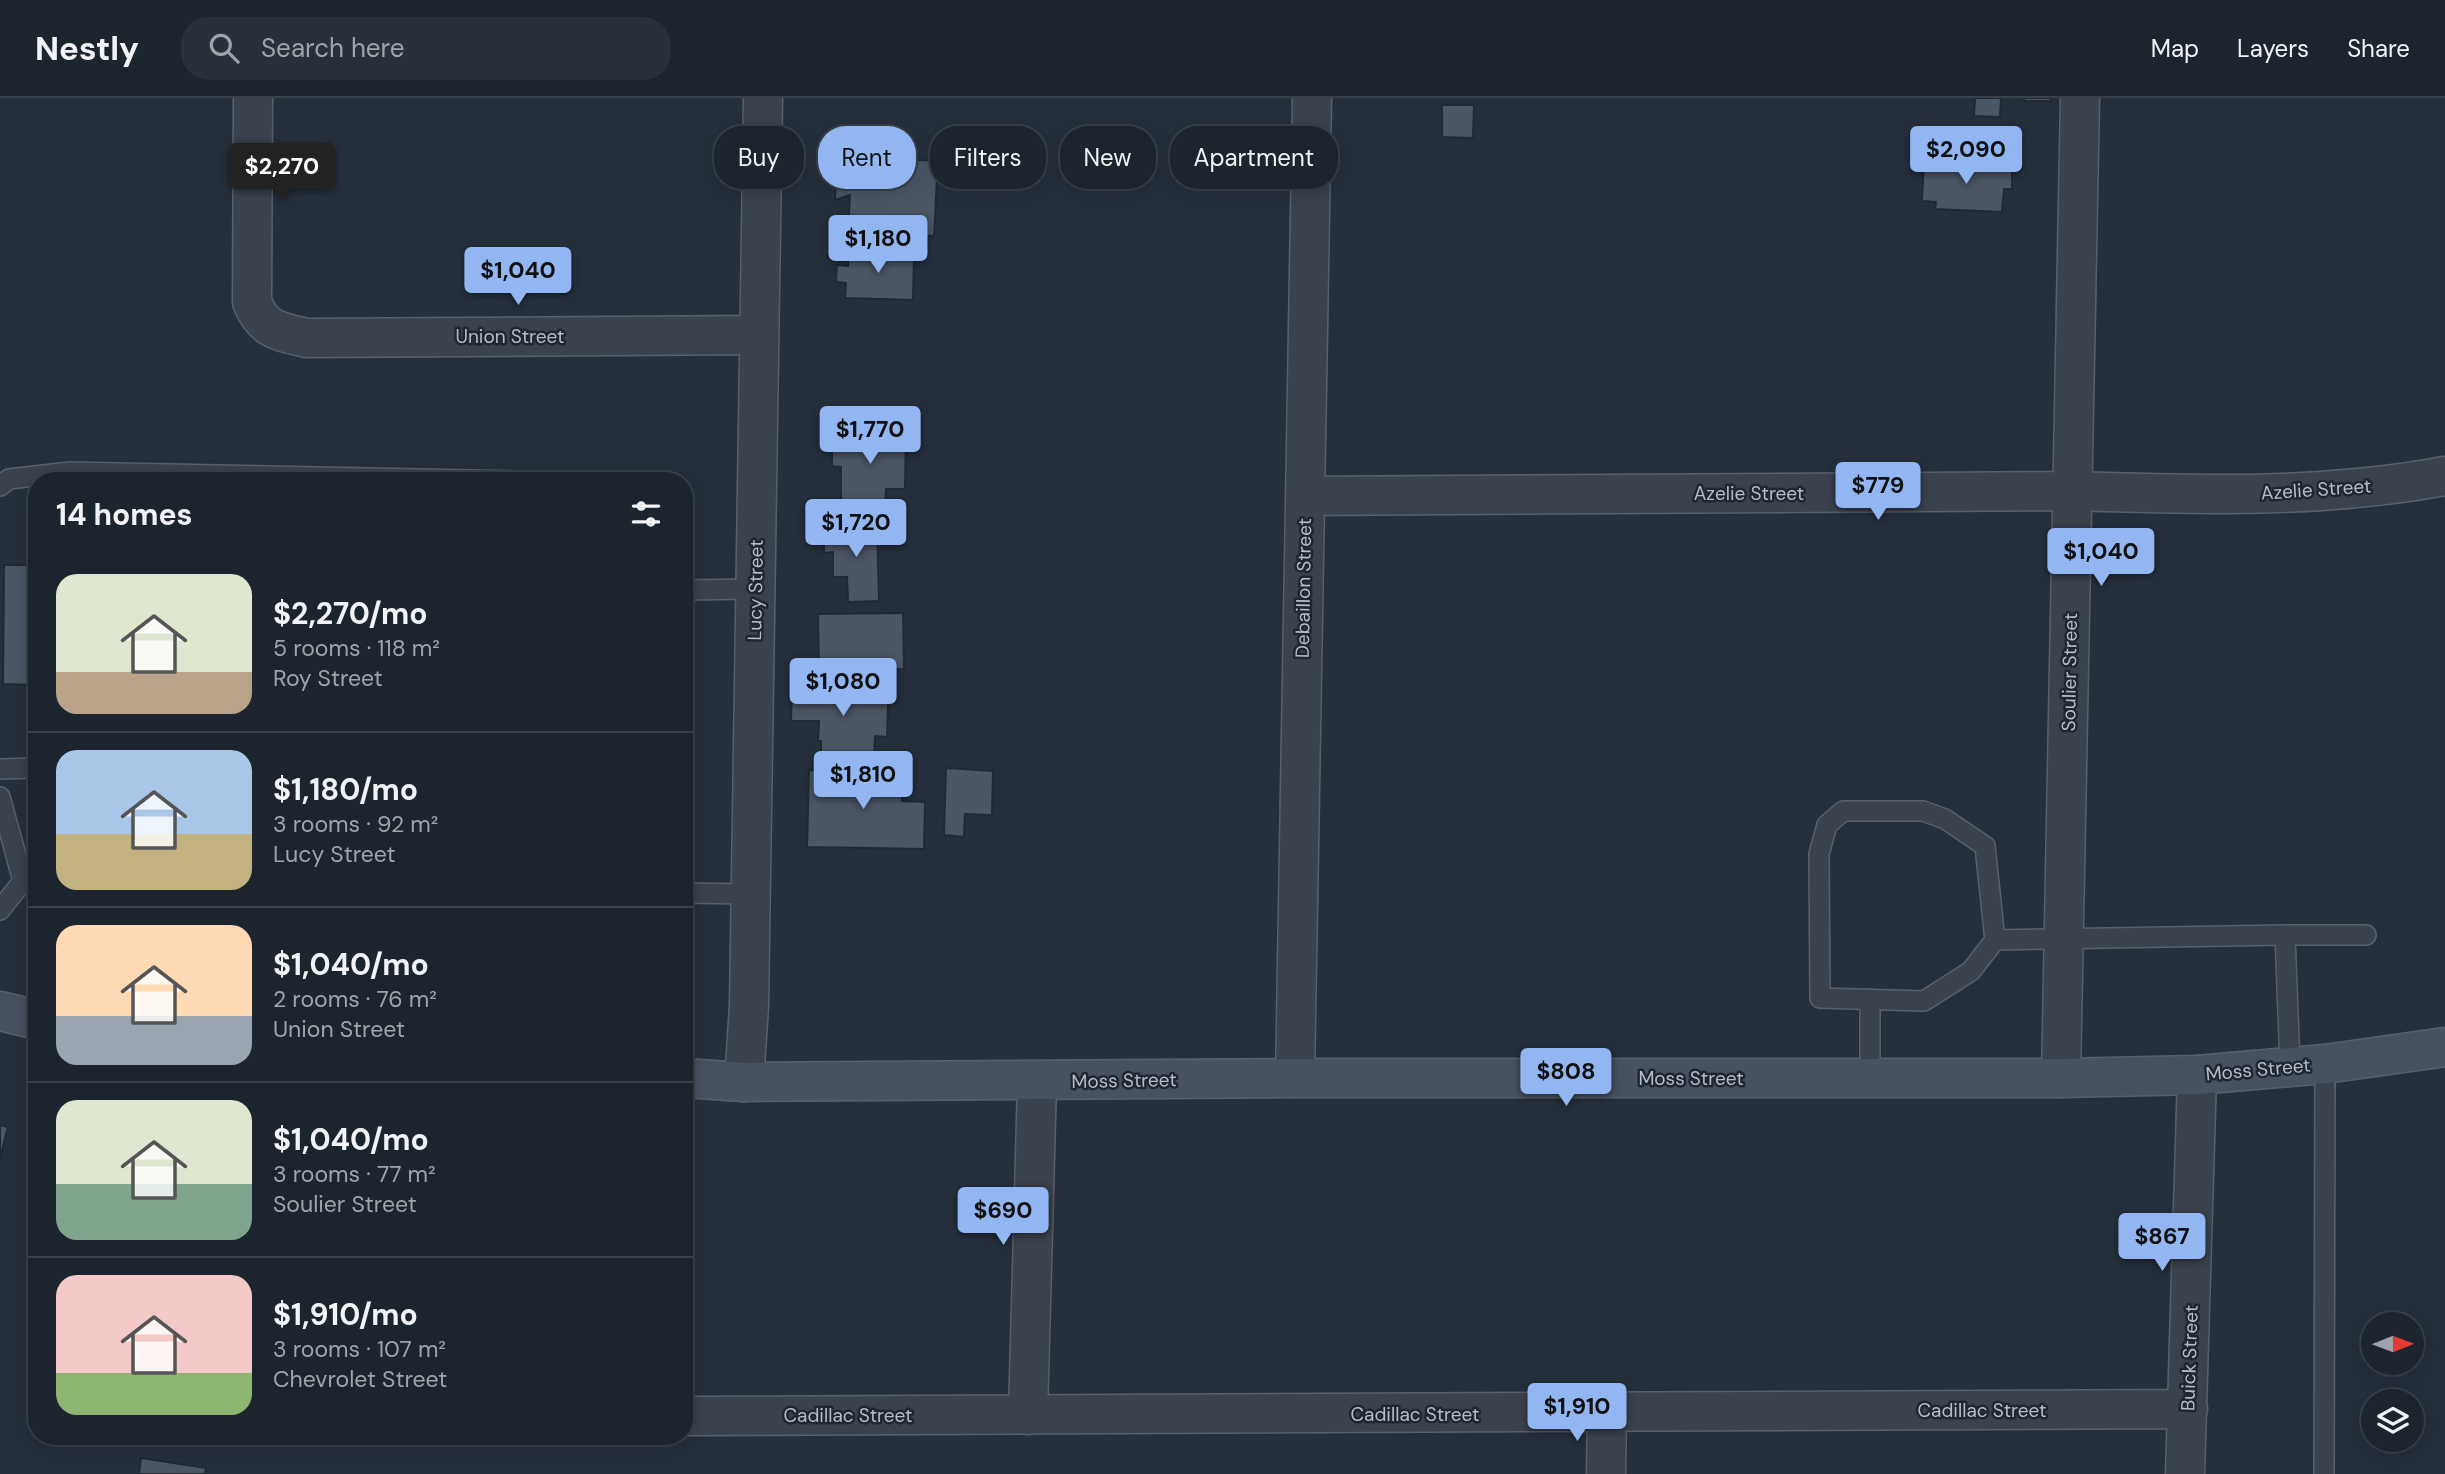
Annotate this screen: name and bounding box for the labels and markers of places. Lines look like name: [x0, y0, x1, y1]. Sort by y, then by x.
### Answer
pin: $2,090: [1909, 126, 2023, 186]
pin: $2,270: [225, 144, 339, 203]
pin: $1,180: [821, 216, 935, 275]
pin: $1,040: [461, 248, 575, 307]
pin: $1,770: [813, 406, 927, 466]
pin: $779: [1837, 462, 1919, 522]
pin: $1,720: [799, 500, 913, 559]
pin: $1,040: [2044, 528, 2158, 588]
pin: $1,080: [786, 658, 900, 718]
pin: $1,810: [806, 752, 920, 811]
pin: $808: [1525, 1048, 1607, 1108]
pin: $690: [962, 1188, 1044, 1247]
pin: $867: [2121, 1214, 2203, 1273]
pin: $1,910: [1520, 1384, 1634, 1443]

